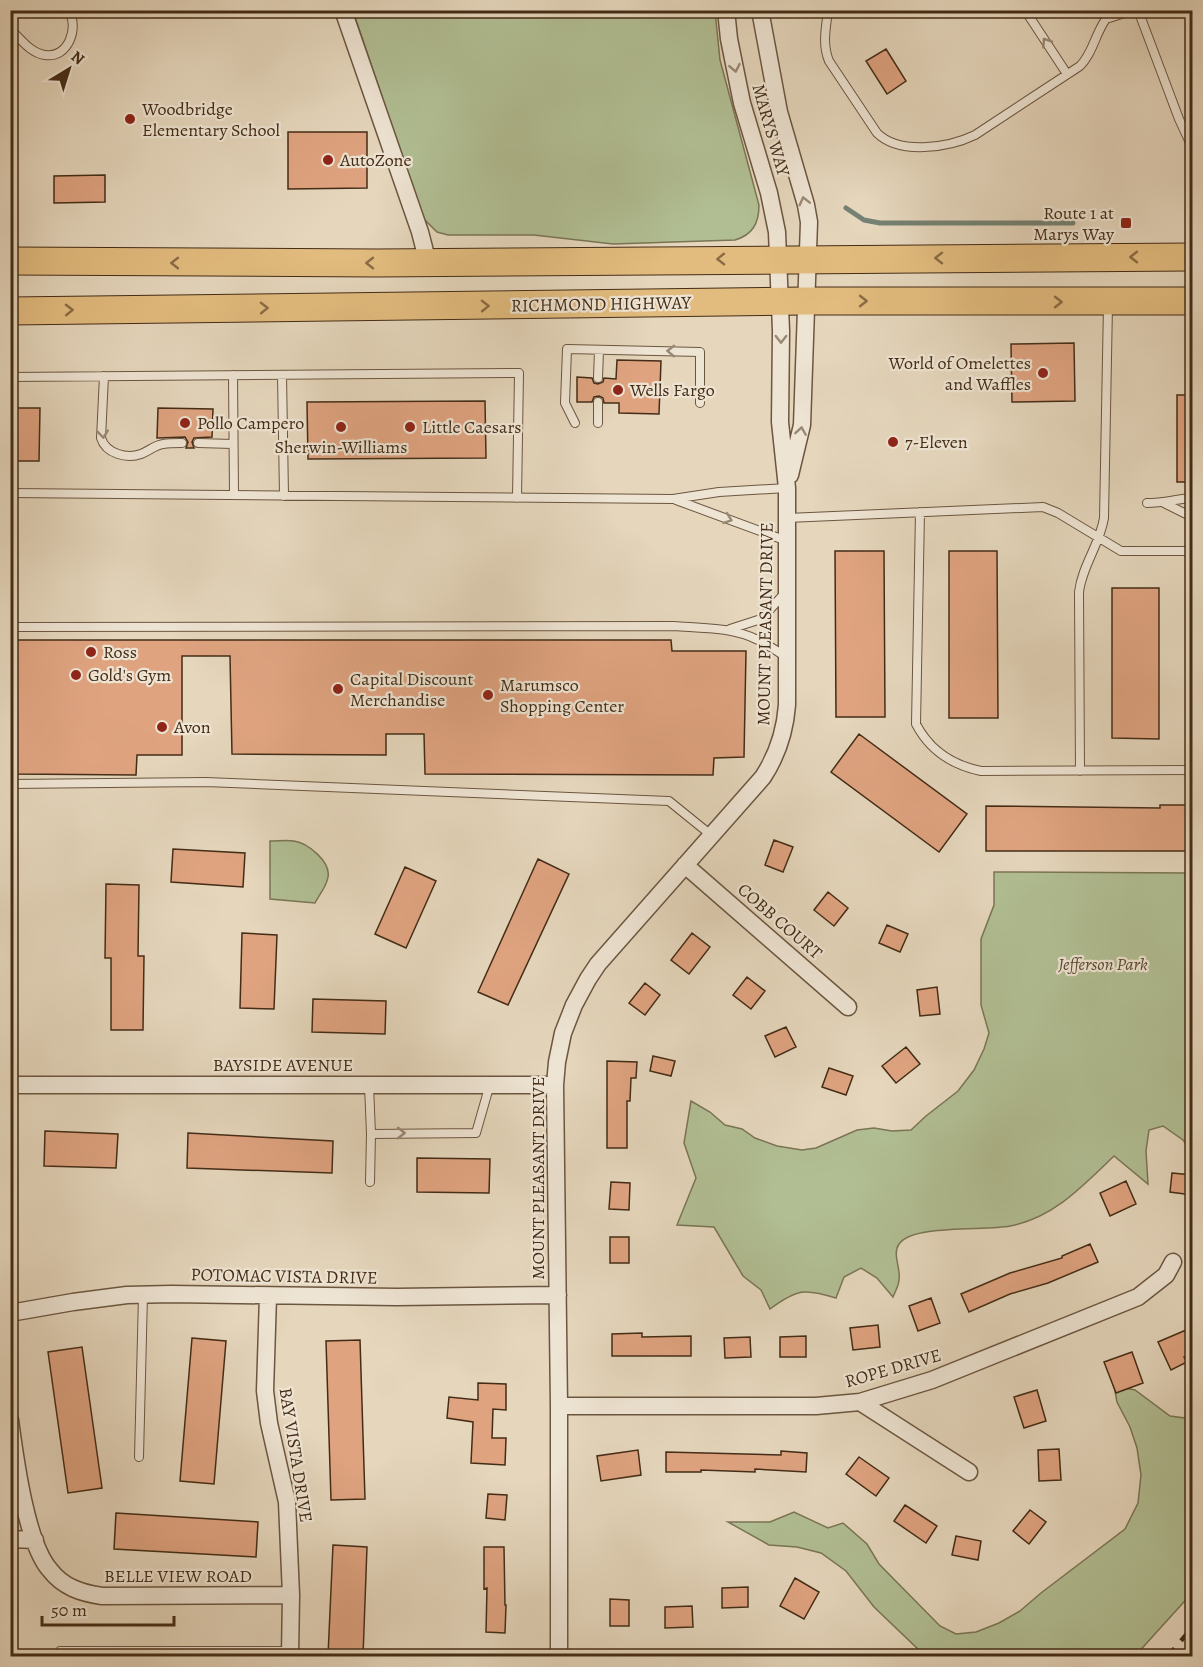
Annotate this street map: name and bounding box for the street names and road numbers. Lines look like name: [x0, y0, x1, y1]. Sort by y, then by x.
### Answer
street label: MARYS WAY: [746, 81, 796, 180]
street label: RICHMOND HIGHWAY: [511, 290, 693, 318]
street label: MOUNT PLEASANT DRIVE: [751, 522, 779, 726]
street label: COBB COURT: [732, 877, 828, 965]
street label: BAYSIDE AVENUE: [213, 1053, 353, 1077]
street label: MOUNT PLEASANT DRIVE: [526, 1076, 550, 1280]
street label: POTOMAC VISTA DRIVE: [190, 1262, 378, 1290]
street label: ROPE DRIVE: [842, 1343, 944, 1393]
street label: BAY VISTA DRIVE: [274, 1386, 318, 1524]
street label: BELLE VIEW ROAD: [104, 1564, 252, 1588]

